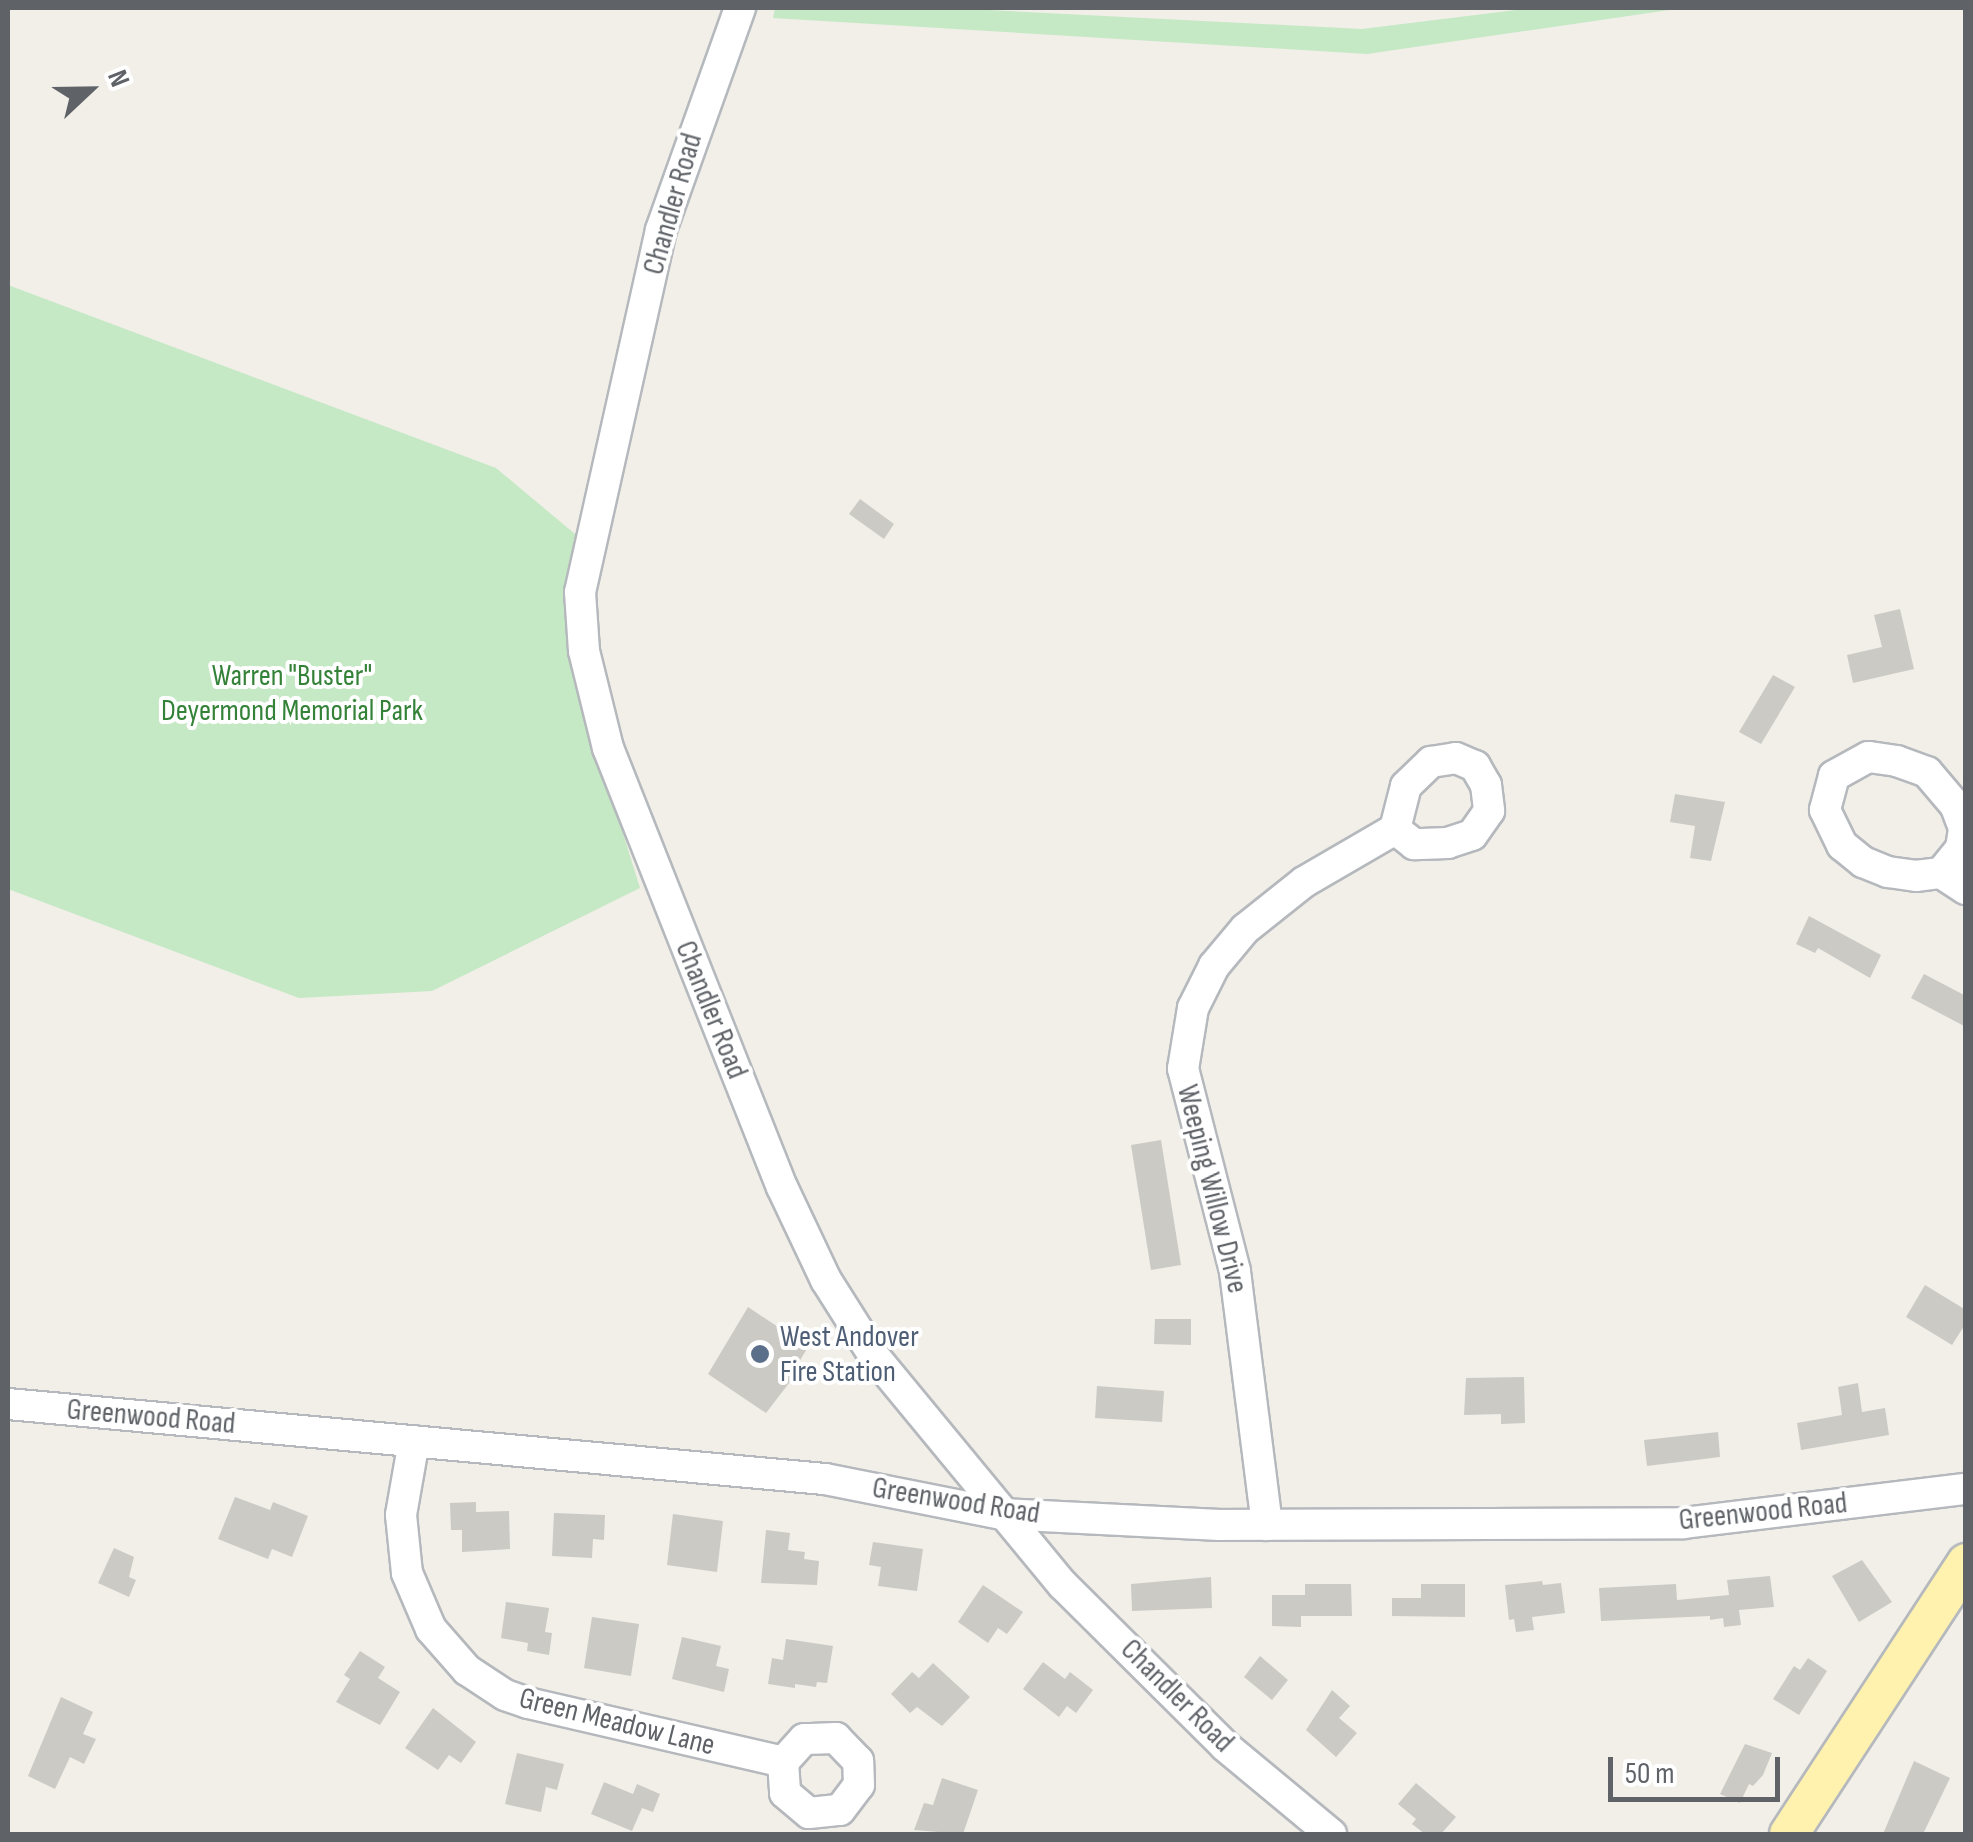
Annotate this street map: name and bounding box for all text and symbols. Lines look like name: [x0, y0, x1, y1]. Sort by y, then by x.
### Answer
north arrow: [40, 40, 140, 140]
text: N: [100, 65, 136, 92]
street label: Chandler Road: [636, 129, 710, 279]
park label: Warren "Buster" Deyermond Memorial Park: [161, 658, 423, 728]
street label: Chandler Road: [667, 936, 755, 1084]
street label: Weeping Willow Drive: [1169, 1081, 1255, 1297]
place label: West Andover Fire Station: [780, 1319, 919, 1390]
marker: West Andover Fire Station: [749, 1343, 771, 1365]
street label: Greenwood Road: [65, 1392, 237, 1442]
street label: Greenwood Road: [870, 1470, 1042, 1532]
street label: Greenwood Road: [1677, 1485, 1849, 1539]
street label: Chandler Road: [1113, 1632, 1241, 1760]
street label: Green Meadow Lane: [515, 1680, 719, 1764]
scale bar: [1613, 1737, 1786, 1799]
text: 50 m: [1625, 1756, 1674, 1792]

